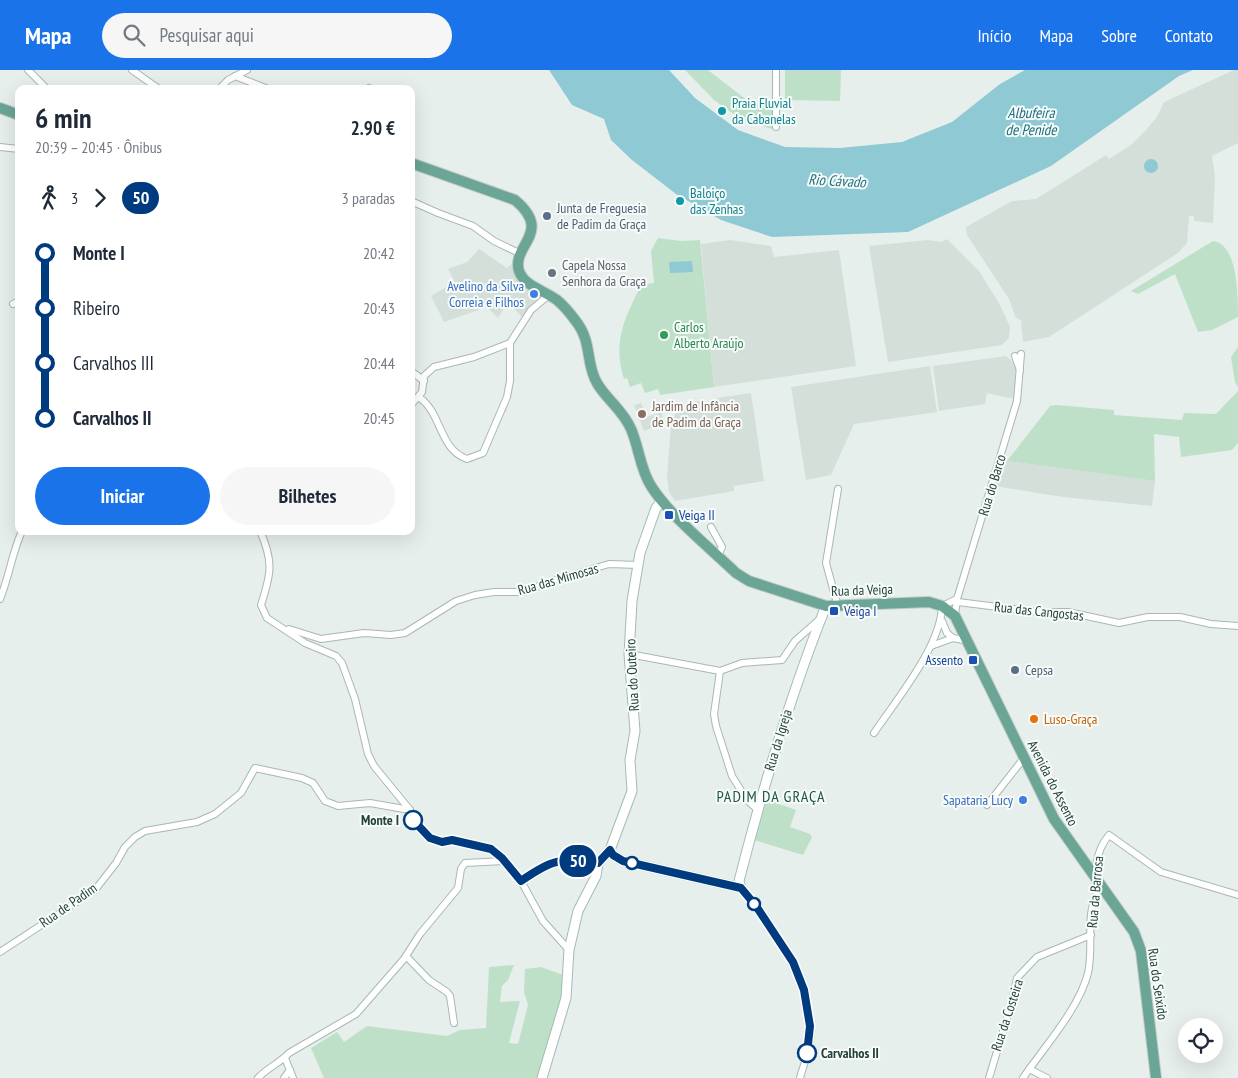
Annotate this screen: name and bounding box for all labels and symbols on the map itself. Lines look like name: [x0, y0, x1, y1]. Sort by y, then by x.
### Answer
place label: Praia Fluvial da Cabanelas: [732, 94, 796, 128]
water label: Albufeira de Penide: [1006, 103, 1057, 139]
marker: Praia Fluvial da Cabanelas: [716, 105, 728, 117]
water label: Rio Cávado: [808, 170, 868, 192]
place label: Baloiço das Zenhas: [690, 184, 743, 218]
marker: Baloiço das Zenhas: [674, 195, 686, 207]
place label: Junta de Freguesia de Padim da Graça: [556, 199, 646, 233]
marker: Junta de Freguesia de Padim da Graça: [541, 210, 553, 222]
place label: Capela Nossa Senhora da Graça: [562, 256, 646, 290]
marker: Capela Nossa Senhora da Graça: [546, 267, 558, 279]
place label: Avelino da Silva Correia e Filhos: [447, 277, 524, 311]
marker: Avelino da Silva Correia e Filhos: [528, 288, 540, 300]
place label: Carlos Alberto Araújo: [674, 318, 743, 352]
marker: Carlos Alberto Araújo: [658, 329, 670, 341]
place label: Jardim de Infância de Padim da Graça: [651, 397, 741, 431]
marker: Jardim de Infância de Padim da Graça: [636, 408, 648, 420]
street label: Rua do Barco: [974, 452, 1010, 518]
place label: Veiga II: [678, 506, 715, 524]
marker: Veiga II: [663, 509, 675, 521]
street label: Rua das Mimosas: [516, 559, 601, 599]
street label: Rua da Veiga: [831, 580, 893, 600]
street label: Rua das Cangostas: [993, 597, 1085, 625]
place label: Veiga I: [843, 602, 877, 620]
marker: Veiga I: [828, 605, 840, 617]
street label: Rua do Outeiro: [621, 638, 643, 712]
place label: Assento: [925, 651, 963, 669]
marker: Assento: [967, 654, 979, 666]
place label: Cepsa: [1025, 661, 1053, 679]
marker: Cepsa: [1009, 664, 1021, 676]
street label: Rua da Igreja: [760, 707, 796, 773]
place label: Luso-Graça: [1044, 710, 1097, 728]
marker: Luso-Graça: [1028, 713, 1040, 725]
street label: Avenida do Assento: [1024, 737, 1082, 829]
district label: PADIM DA GRAÇA: [716, 786, 826, 806]
place label: Sapataria Lucy: [943, 791, 1014, 809]
marker: Sapataria Lucy: [1017, 794, 1029, 806]
marker: Monte I: [403, 810, 423, 830]
place label: Monte I: [361, 811, 399, 829]
line badge: 50: [556, 845, 600, 877]
street label: Rua da Barrosa: [1083, 855, 1107, 929]
unlabelled marker: [625, 856, 639, 870]
street label: Rua de Padim: [36, 879, 100, 931]
unlabelled marker: [747, 897, 761, 911]
street label: Rua do Seixido: [1144, 947, 1172, 1021]
street label: Rua da Costeira: [987, 977, 1027, 1053]
marker: Carvalhos II: [797, 1043, 817, 1063]
place label: Carvalhos II: [821, 1044, 879, 1062]

